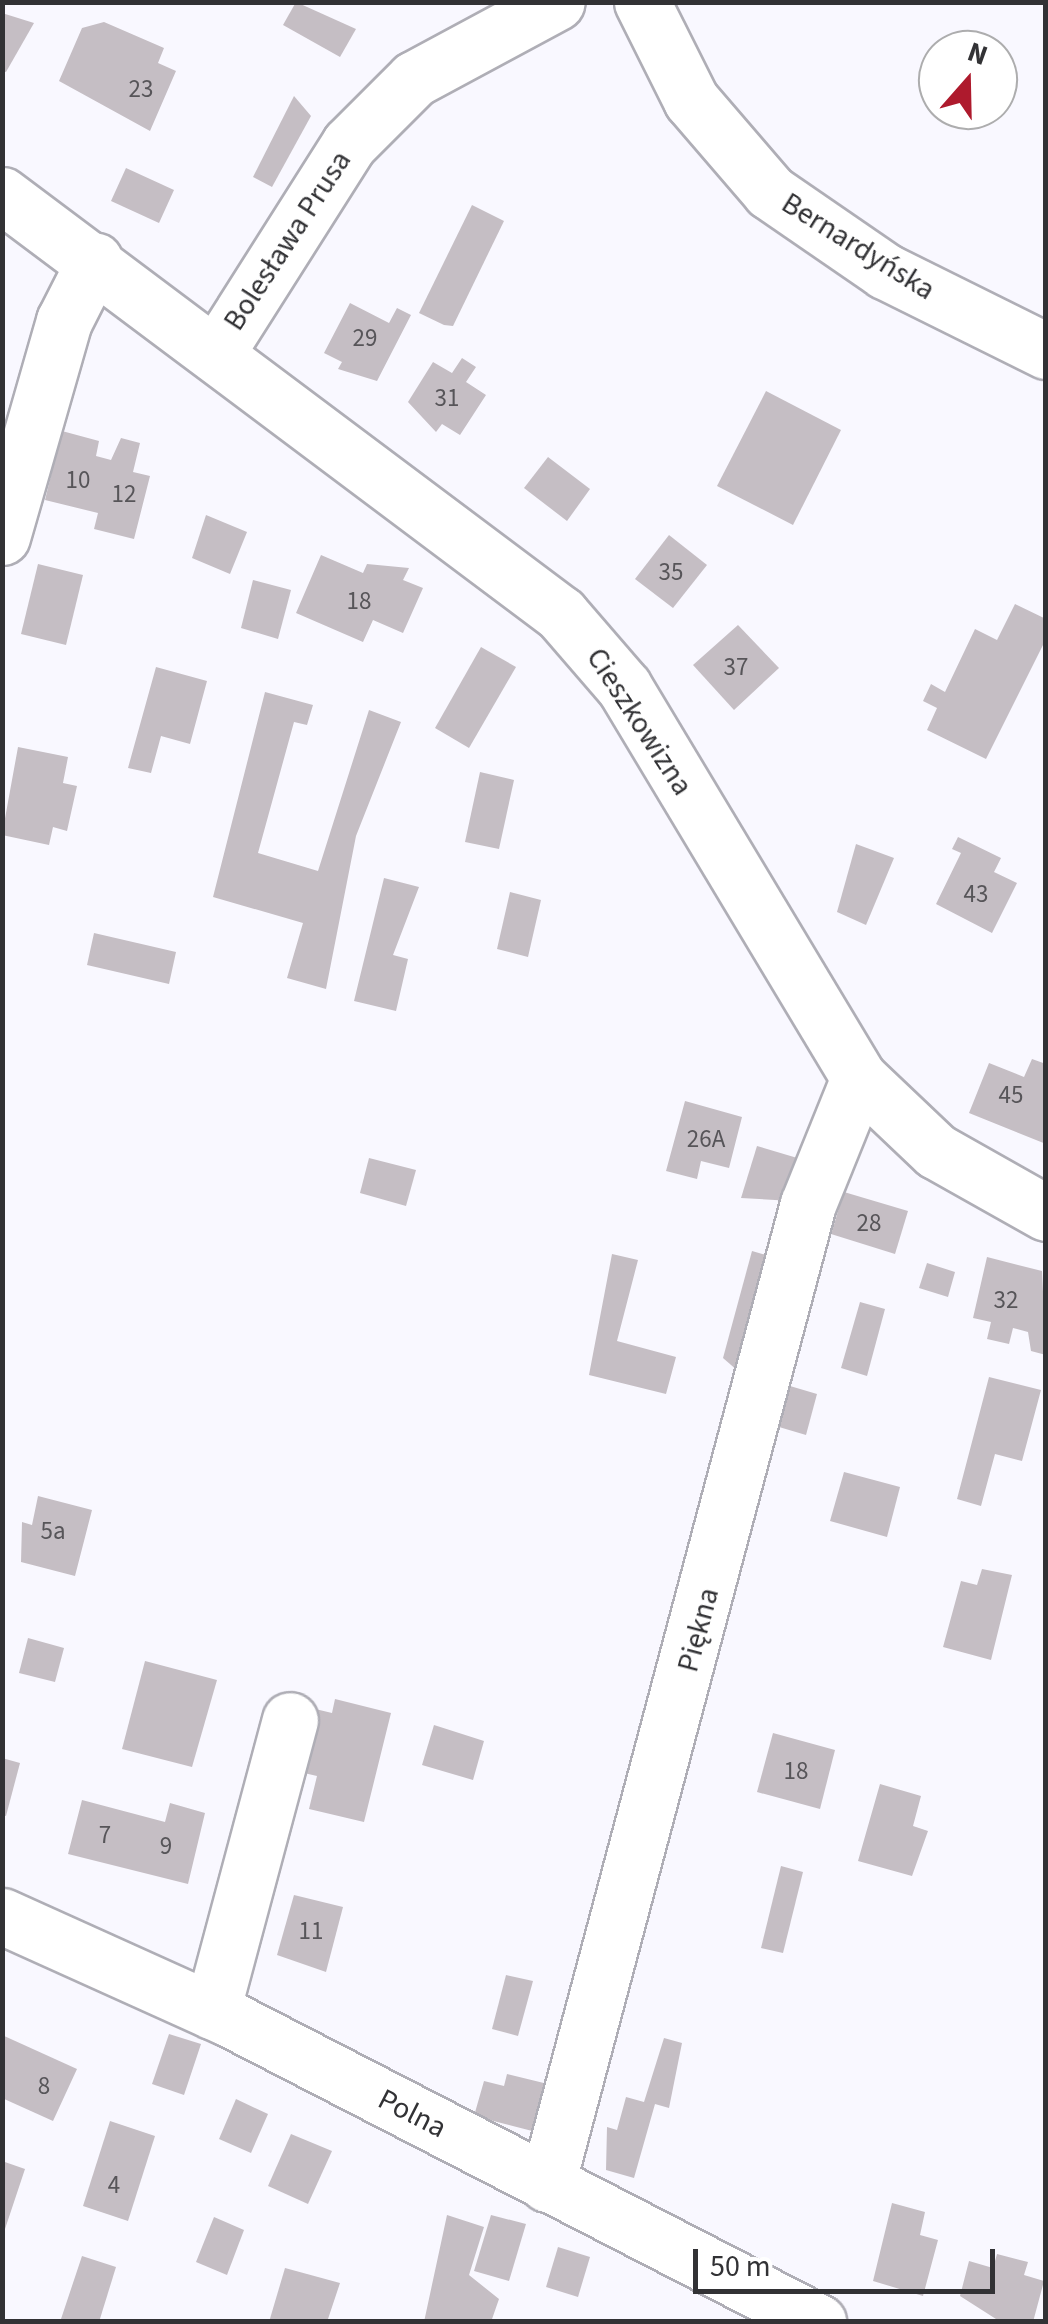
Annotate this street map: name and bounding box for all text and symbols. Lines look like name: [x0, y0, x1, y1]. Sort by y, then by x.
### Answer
north arrow: [918, 30, 1018, 130]
text: N: [962, 32, 993, 76]
house number: 23: [129, 74, 153, 104]
street label: Bolesława Prusa: [217, 144, 359, 338]
street label: Bernardyńska: [775, 186, 941, 308]
house number: 29: [353, 323, 377, 353]
house number: 31: [435, 383, 459, 413]
house number: 10: [66, 465, 90, 495]
house number: 12: [112, 479, 136, 509]
house number: 35: [659, 557, 683, 587]
house number: 18: [347, 586, 371, 616]
street label: Cieszkowizna: [578, 642, 700, 802]
house number: 37: [724, 652, 748, 682]
house number: 43: [964, 879, 988, 909]
house number: 45: [999, 1080, 1023, 1110]
house number: 26A: [687, 1124, 725, 1154]
house number: 28: [857, 1208, 881, 1238]
house number: 32: [994, 1285, 1018, 1315]
house number: 5a: [40, 1516, 66, 1546]
street label: Piękna: [671, 1584, 727, 1676]
house number: 18: [784, 1756, 808, 1786]
house number: 7: [99, 1820, 111, 1850]
house number: 9: [160, 1831, 172, 1861]
house number: 11: [299, 1916, 323, 1946]
house number: 8: [38, 2071, 50, 2101]
street label: Polna: [372, 2082, 452, 2146]
house number: 4: [108, 2170, 120, 2200]
scale bar: [698, 2229, 1000, 2291]
text: 50 m: [710, 2245, 771, 2288]

